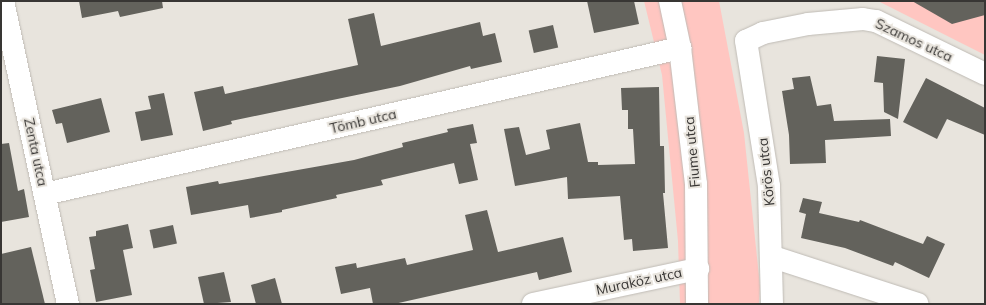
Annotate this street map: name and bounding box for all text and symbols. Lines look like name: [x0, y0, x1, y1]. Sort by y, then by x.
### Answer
street label: Szamos utca: [873, 15, 955, 65]
street label: Tömb utca: [328, 105, 398, 137]
street label: Zenta utca: [21, 116, 51, 188]
street label: Fiume utca: [681, 116, 703, 188]
street label: Körös utca: [754, 137, 778, 207]
street label: Muraköz utca: [594, 264, 684, 298]

